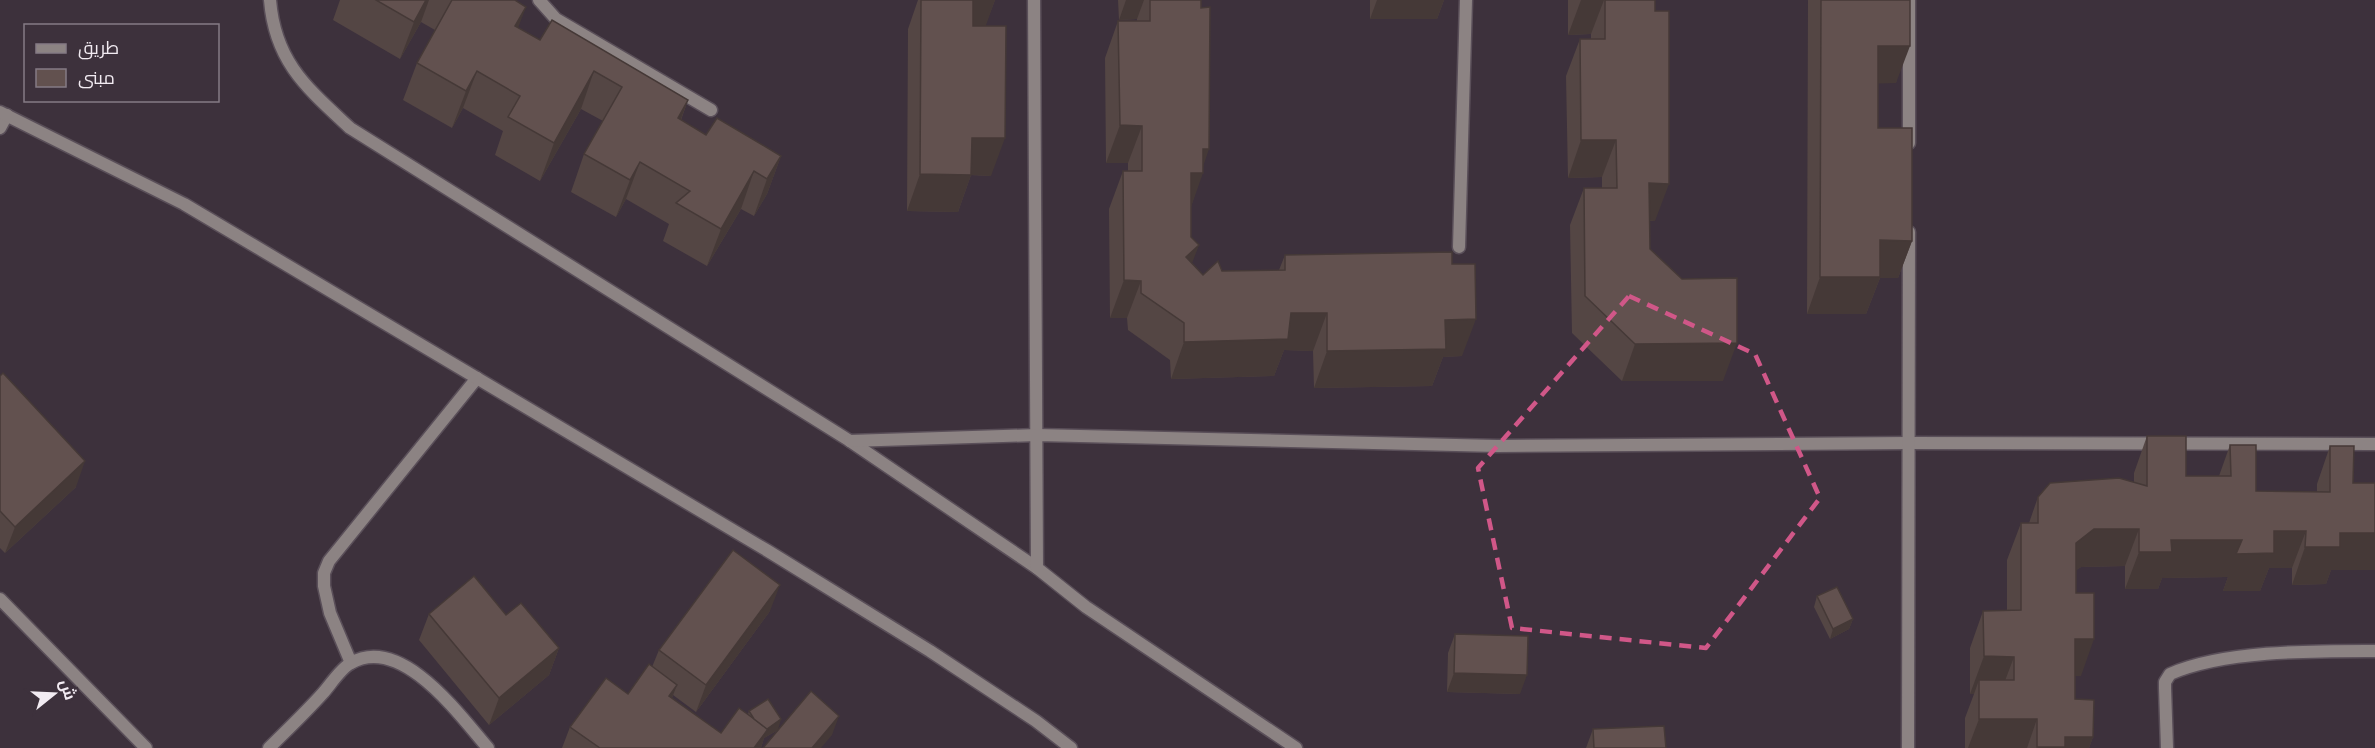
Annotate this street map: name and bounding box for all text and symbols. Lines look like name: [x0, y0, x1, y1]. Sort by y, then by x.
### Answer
legend: [24, 24, 219, 102]
text: طريق: [78, 36, 119, 60]
text: مبنى: [78, 66, 115, 89]
north arrow: [24, 664, 84, 724]
text: ش: [56, 677, 81, 702]

